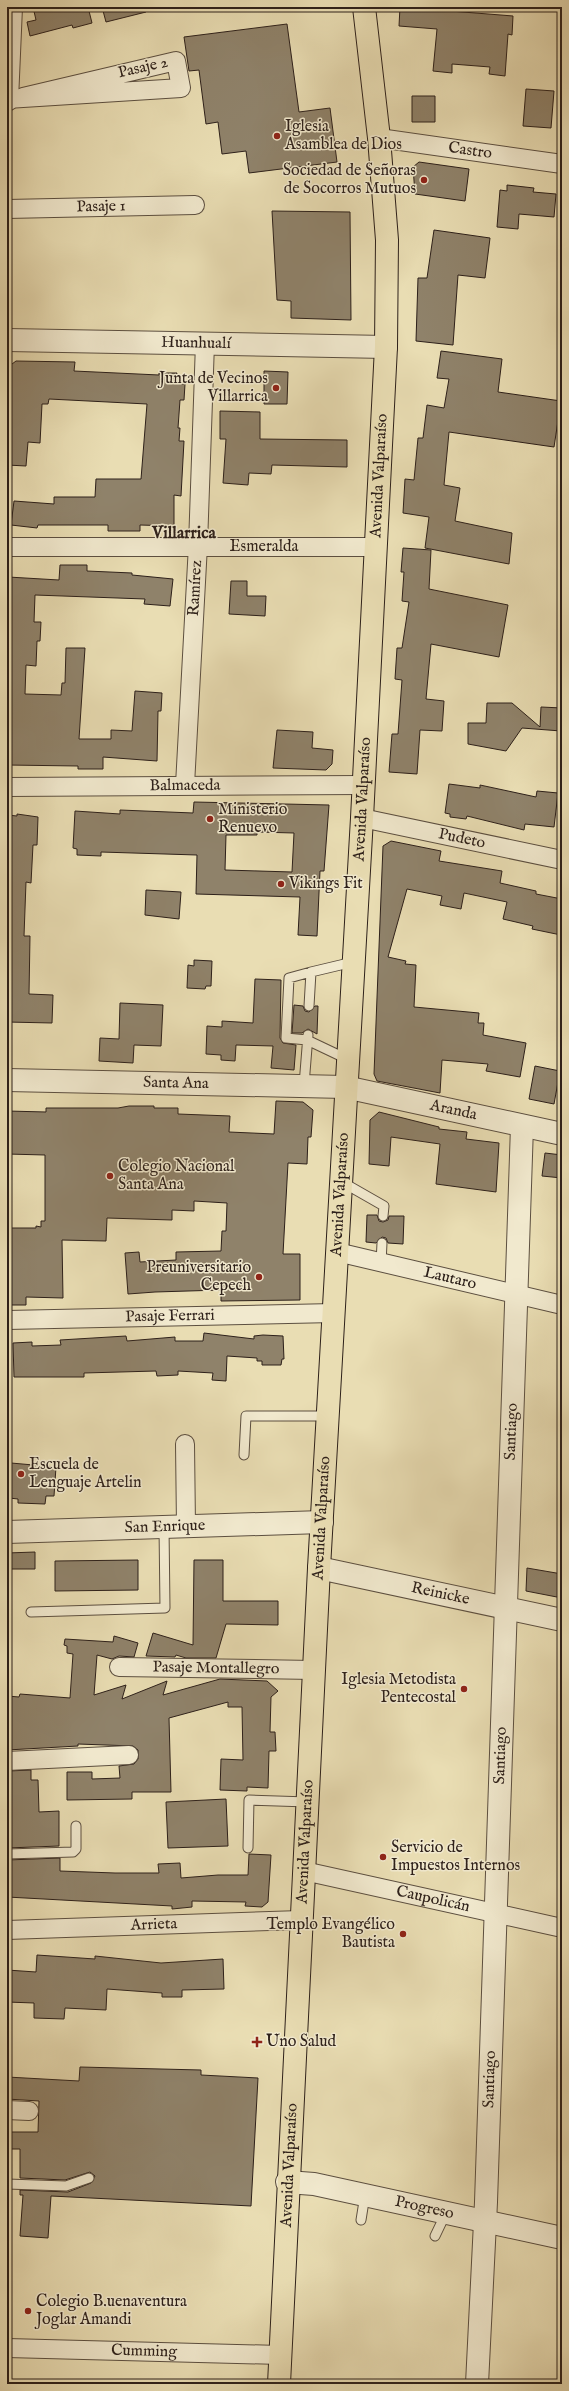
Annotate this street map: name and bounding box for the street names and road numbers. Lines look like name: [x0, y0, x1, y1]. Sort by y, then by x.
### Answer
street label: Pasaje 2: [116, 53, 170, 83]
street label: Castro: [447, 138, 494, 164]
street label: Pasaje 1: [76, 196, 126, 218]
street label: Huanhualí: [161, 333, 233, 354]
street label: Avenida Valparaíso: [366, 413, 393, 539]
street label: Esmeralda: [230, 537, 299, 557]
street label: Ramírez: [184, 560, 207, 617]
street label: Avenida Valparaíso: [349, 736, 376, 863]
street label: Balmaceda: [150, 776, 221, 796]
street label: Pudeto: [437, 824, 487, 854]
street label: Santa Ana: [143, 1073, 209, 1094]
street label: Aranda: [427, 1095, 479, 1125]
street label: Avenida Valparaíso: [327, 1132, 354, 1258]
street label: Lautaro: [422, 1263, 479, 1295]
street label: Pasaje Ferrari: [125, 1306, 215, 1327]
street label: Santiago: [501, 1402, 523, 1461]
street label: Avenida Valparaíso: [308, 1455, 335, 1582]
street label: San Enrique: [124, 1516, 205, 1538]
street label: Reinicke: [409, 1578, 471, 1610]
street label: Pasaje Montallegro: [152, 1658, 280, 1679]
street label: Santiago: [490, 1726, 512, 1785]
street label: Avenida Valparaíso: [293, 1779, 319, 1905]
street label: Caupolicán: [394, 1882, 472, 1917]
street label: Arrieta: [129, 1914, 178, 1936]
street label: Santiago: [479, 2050, 501, 2108]
street label: Avenida Valparaíso: [277, 2102, 303, 2229]
street label: Progreso: [393, 2192, 456, 2224]
street label: Cumming: [111, 2341, 177, 2362]

